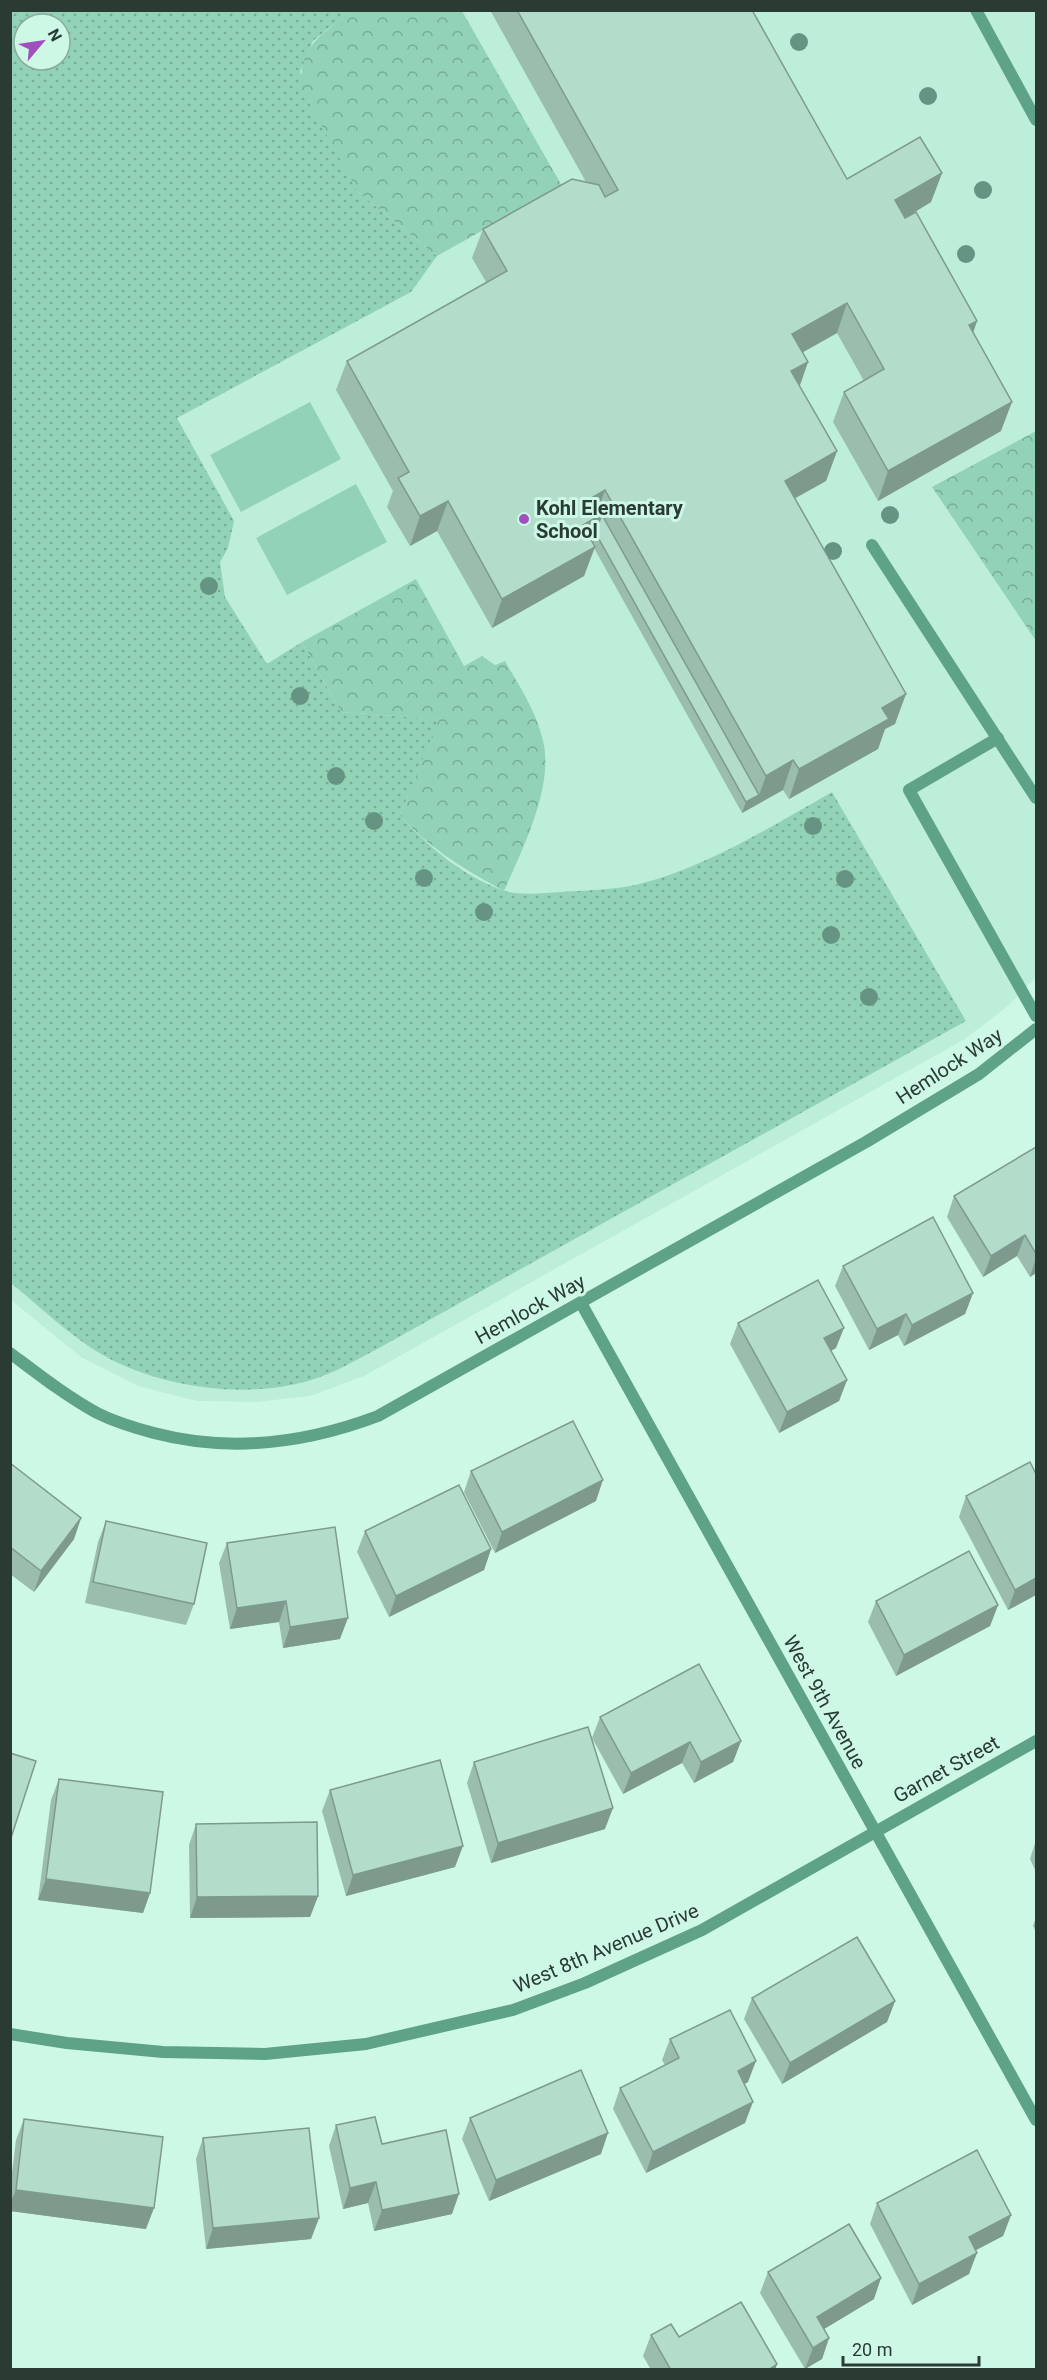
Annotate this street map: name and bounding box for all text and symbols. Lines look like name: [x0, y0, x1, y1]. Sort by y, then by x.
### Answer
north arrow: [12, 12, 72, 72]
text: N: [44, 25, 66, 45]
place label: Kohl Elementary School: [536, 496, 684, 543]
marker: Kohl Elementary School: [517, 512, 531, 526]
street label: Hemlock Way: [891, 1022, 1007, 1109]
street label: Hemlock Way: [471, 1269, 590, 1349]
street label: West 9th Avenue: [778, 1631, 872, 1773]
street label: Garnet Street: [889, 1730, 1003, 1808]
street label: West 8th Avenue Drive: [510, 1898, 702, 1998]
scale bar: [843, 2329, 980, 2367]
text: 20 m: [852, 2339, 892, 2360]

